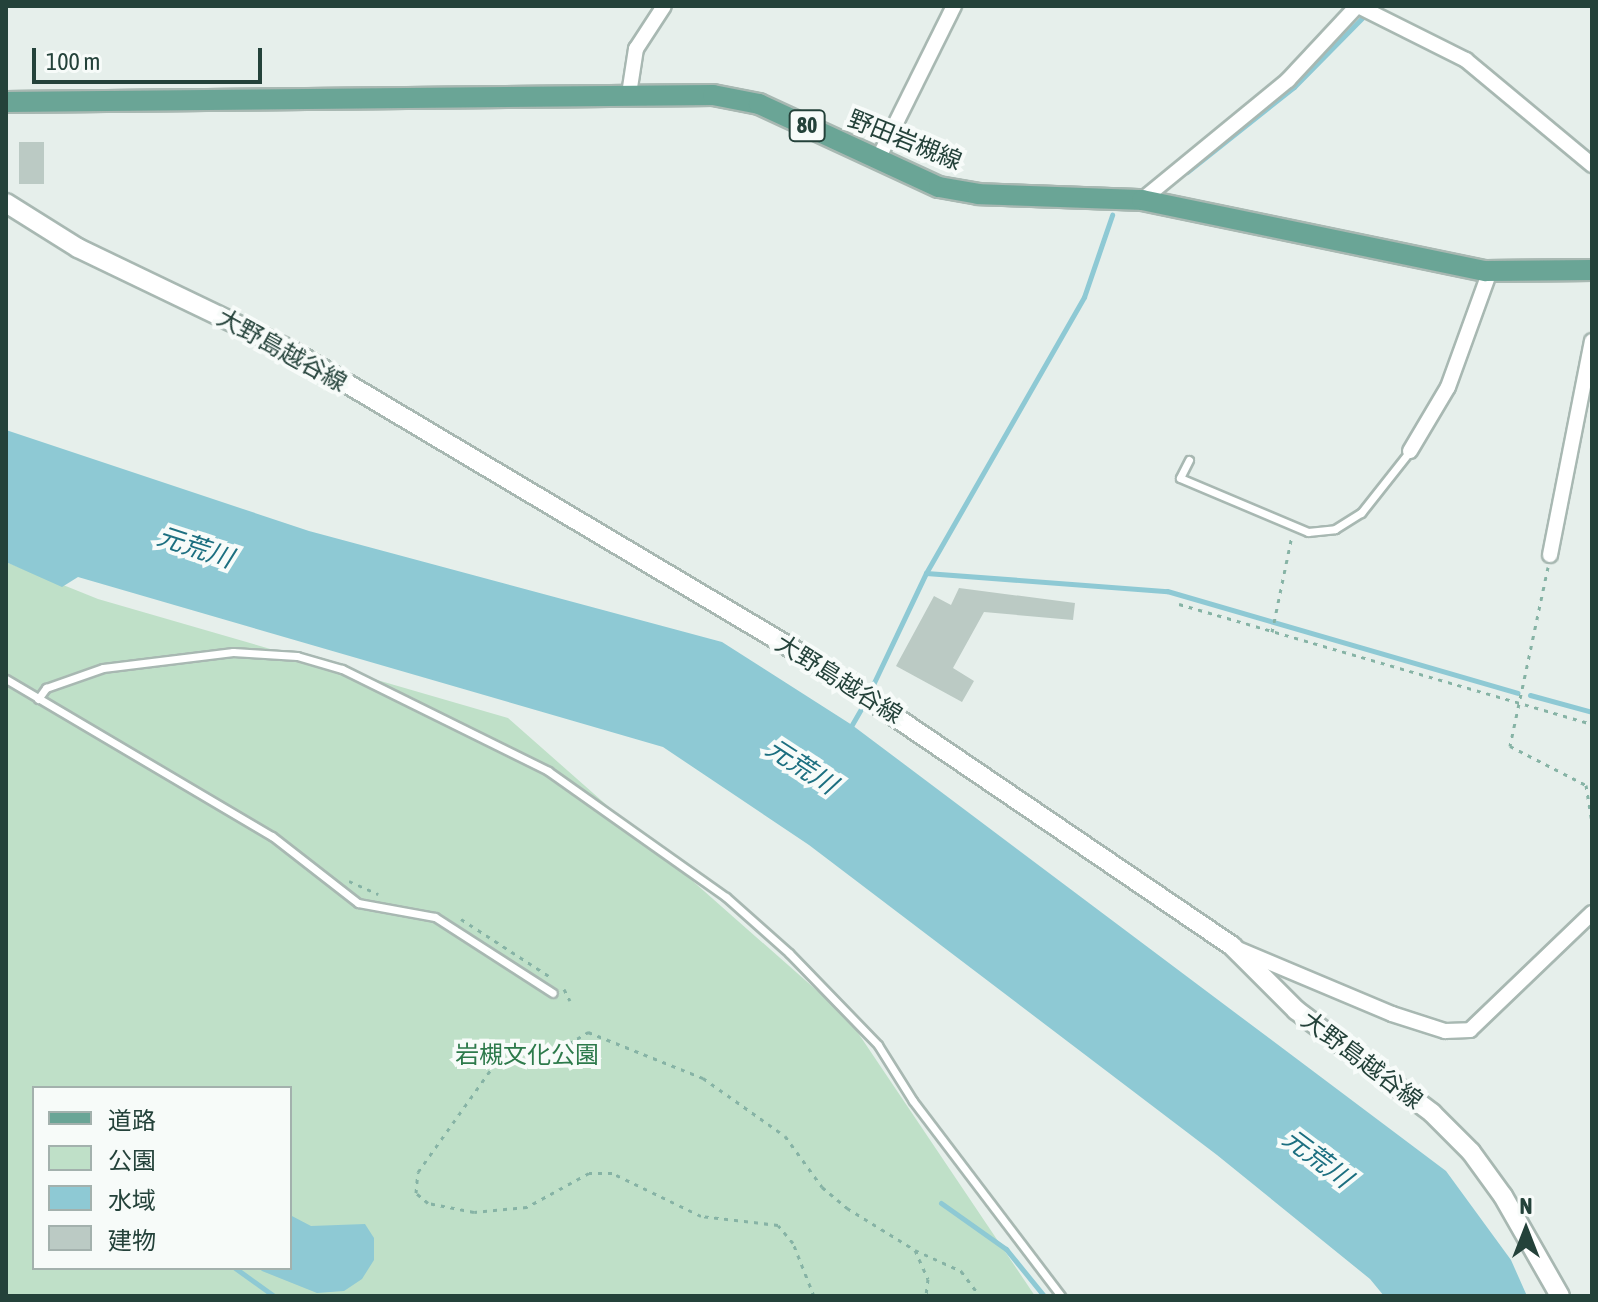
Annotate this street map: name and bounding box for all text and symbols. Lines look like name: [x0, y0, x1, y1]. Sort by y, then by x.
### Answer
scale bar: [36, 32, 266, 82]
text: 100 m: [46, 48, 100, 75]
street label: 野田岩槻線: [844, 104, 966, 176]
road number: 80: [787, 108, 827, 144]
street label: 大野島越谷線: [212, 302, 352, 398]
water label: 元荒川: [153, 521, 237, 575]
street label: 大野島越谷線: [770, 629, 908, 729]
water label: 元荒川: [760, 733, 842, 801]
street label: 大野島越谷線: [1296, 1005, 1428, 1115]
park label: 岩槻文化公園: [455, 1041, 599, 1069]
legend: [32, 1086, 292, 1270]
text: 道路: [108, 1107, 156, 1134]
water label: 元荒川: [1276, 1123, 1358, 1195]
text: 公園: [108, 1147, 156, 1174]
text: 水域: [108, 1187, 156, 1214]
north arrow: [1486, 1190, 1566, 1270]
text: N: [1520, 1193, 1532, 1219]
text: 建物: [108, 1227, 156, 1254]

